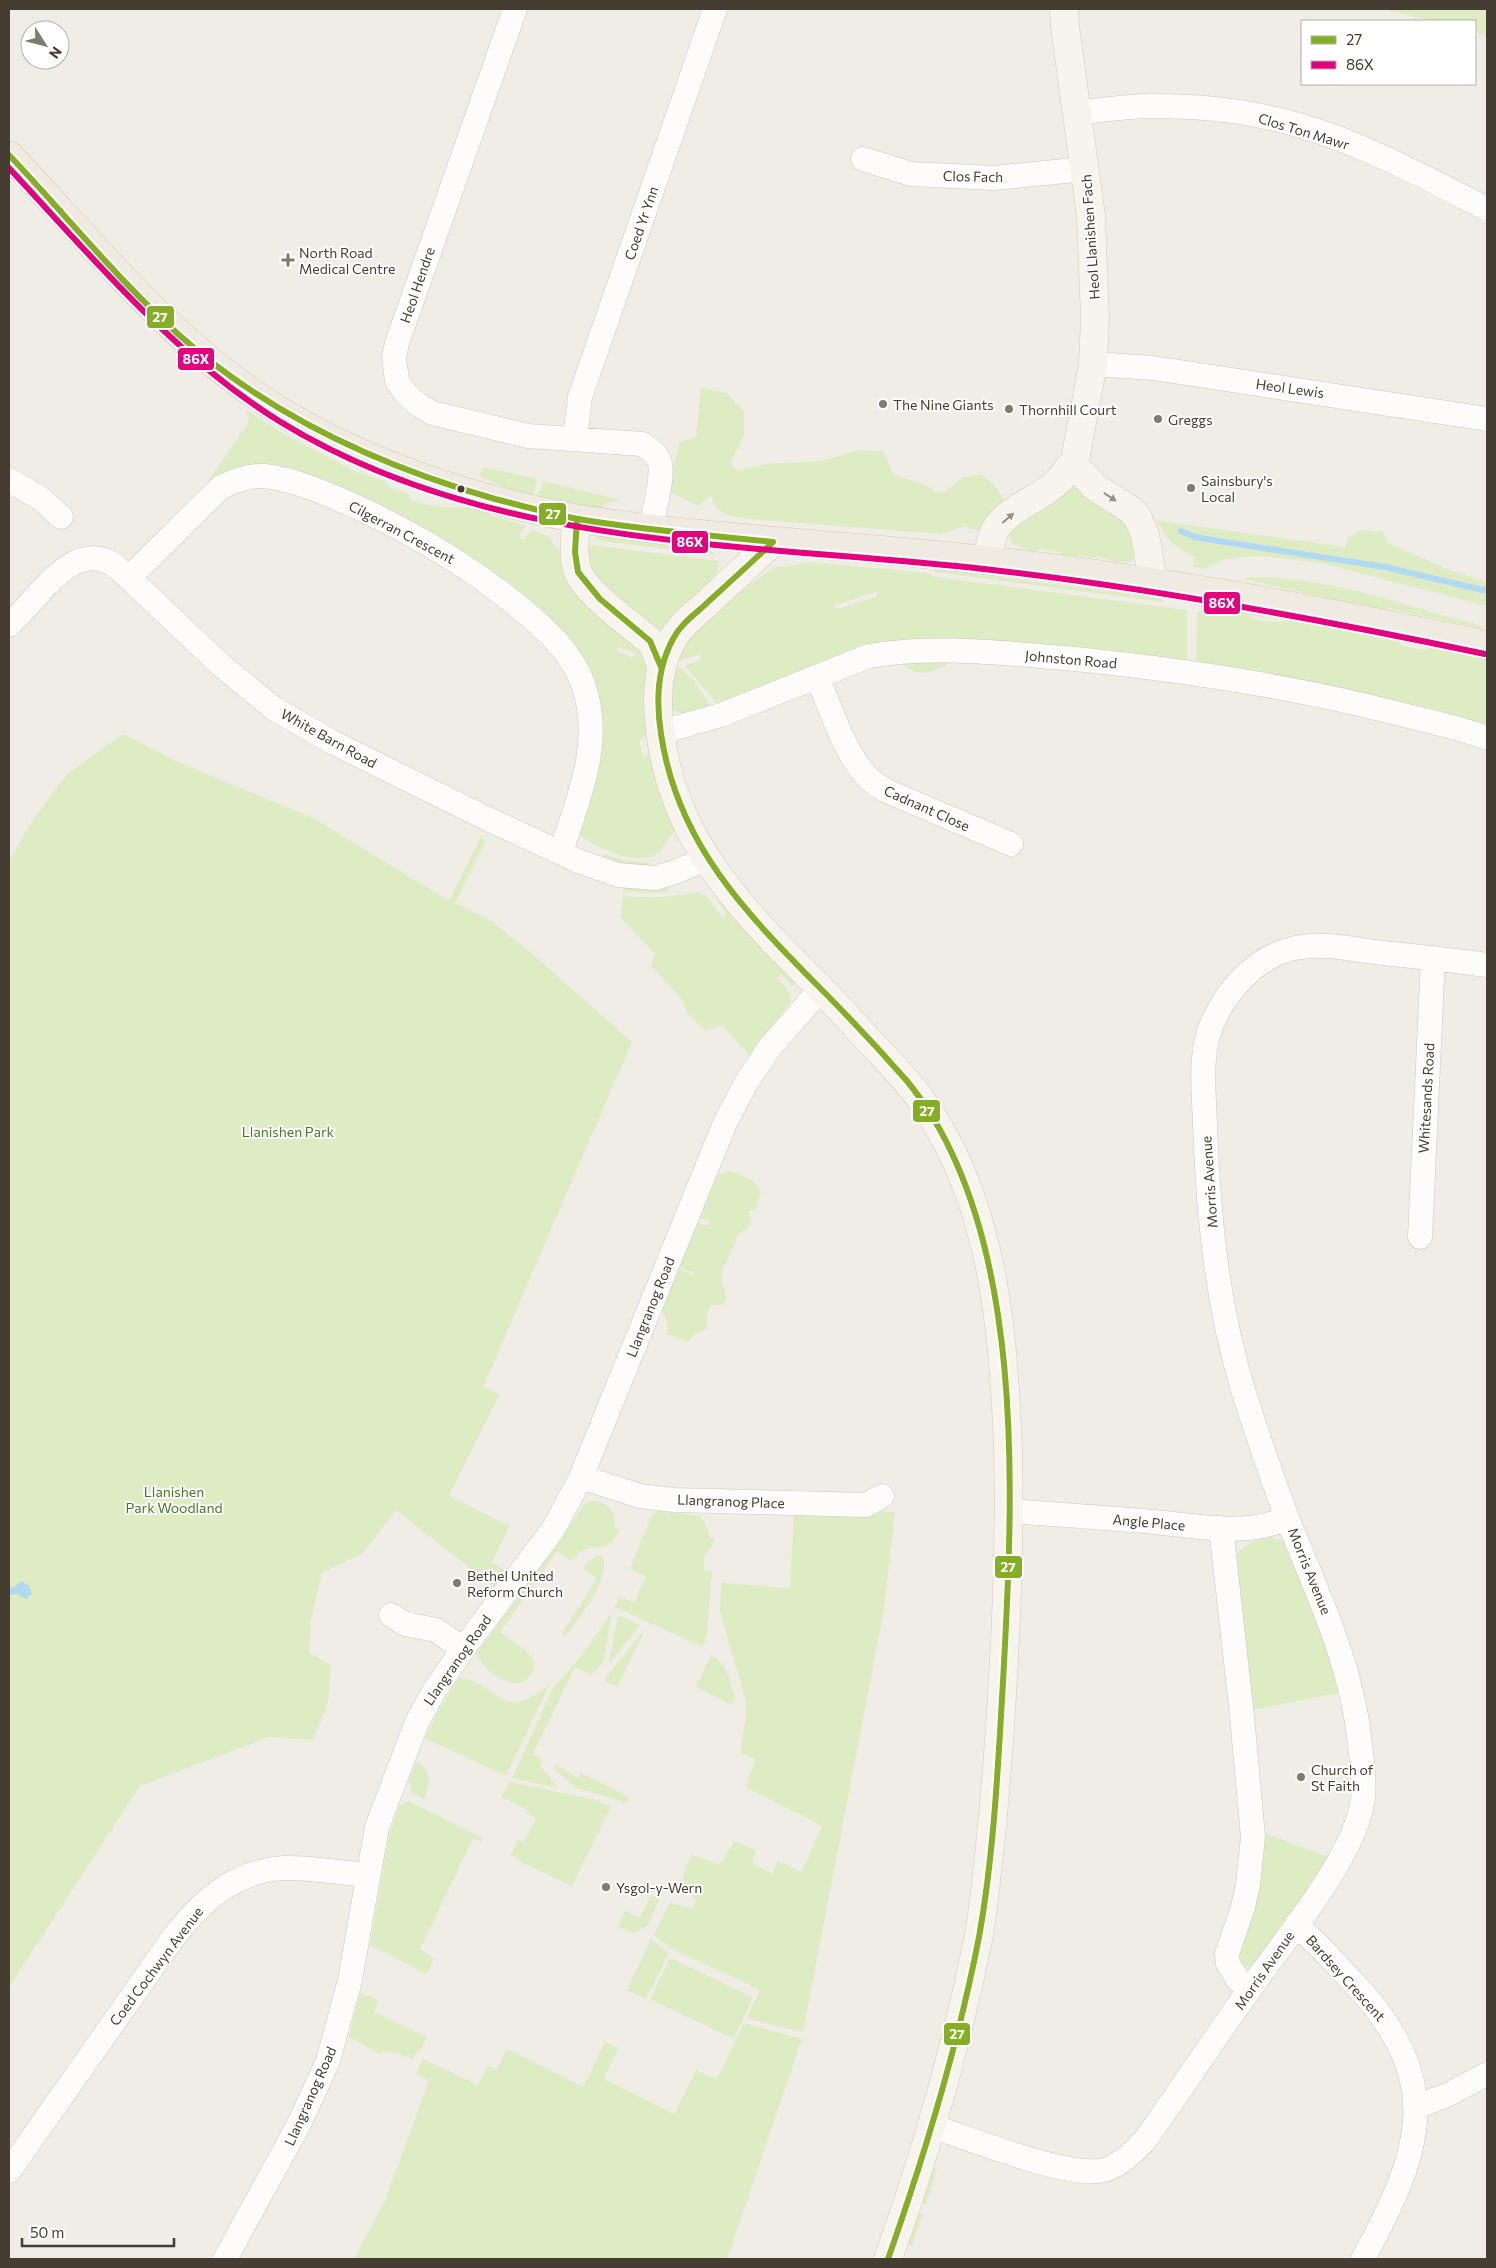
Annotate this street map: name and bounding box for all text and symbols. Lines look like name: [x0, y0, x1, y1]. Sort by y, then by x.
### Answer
north arrow: [20, 20, 70, 70]
legend: [1301, 20, 1476, 85]
text: 27: [1346, 30, 1362, 48]
text: N: [46, 44, 66, 62]
text: 86X: [1346, 55, 1374, 73]
street label: Clos Ton Mawr: [1256, 109, 1352, 153]
street label: Clos Fach: [943, 167, 1003, 185]
street label: Heol Llanishen Fach: [1077, 174, 1103, 300]
street label: Coed Yr Ynn: [620, 184, 662, 262]
place label: North Road Medical Centre: [299, 244, 395, 277]
street label: Heol Hendre: [396, 245, 438, 325]
marker: North Road Medical Centre: [281, 253, 295, 267]
line badge: 27: [146, 305, 175, 329]
text: 27: [152, 308, 168, 325]
line badge: 86X: [177, 347, 215, 371]
text: 86X: [183, 350, 209, 367]
street label: Heol Lewis: [1255, 375, 1325, 401]
place label: The Nine Giants: [893, 396, 994, 413]
marker: The Nine Giants: [877, 398, 889, 410]
place label: Thornhill Court: [1019, 401, 1117, 418]
marker: Thornhill Court: [1003, 403, 1015, 415]
place label: Greggs: [1168, 411, 1213, 428]
marker: Greggs: [1152, 413, 1164, 425]
place label: Sainsbury's Local: [1201, 472, 1273, 505]
marker: Sainsbury's Local: [1185, 482, 1197, 494]
unlabelled marker: [456, 484, 466, 494]
one-way arrow: [1104, 492, 1117, 502]
street label: Cilgerran Crescent: [346, 497, 458, 567]
line badge: 27: [538, 502, 567, 526]
text: 27: [545, 505, 561, 522]
one-way arrow: [1001, 512, 1014, 523]
line badge: 86X: [671, 530, 709, 554]
text: 86X: [677, 533, 703, 550]
line badge: 86X: [1203, 591, 1241, 615]
text: 86X: [1209, 594, 1235, 611]
street label: Johnston Road: [1024, 647, 1118, 671]
street label: White Barn Road: [278, 705, 380, 771]
street label: Cadnant Close: [882, 782, 972, 834]
street label: Whitesands Road: [1415, 1042, 1437, 1154]
line badge: 27: [912, 1099, 941, 1123]
text: 27: [919, 1102, 935, 1119]
park label: Llanishen Park: [242, 1123, 335, 1140]
street label: Morris Avenue: [1197, 1135, 1221, 1229]
street label: Llangranog Road: [622, 1254, 678, 1360]
park label: Llanishen Park Woodland: [125, 1483, 223, 1516]
street label: Llangranog Place: [677, 1491, 785, 1511]
street label: Angle Place: [1112, 1510, 1186, 1534]
street label: Morris Avenue: [1285, 1525, 1335, 1617]
line badge: 27: [994, 1555, 1023, 1579]
text: 27: [1000, 1558, 1016, 1575]
place label: Bethel United Reform Church: [467, 1567, 563, 1600]
marker: Bethel United Reform Church: [451, 1577, 463, 1589]
street label: Llangranog Road: [419, 1611, 495, 1709]
place label: Church of St Faith: [1311, 1761, 1374, 1794]
marker: Church of St Faith: [1295, 1771, 1307, 1783]
place label: Ysgol-y-Wern: [616, 1879, 702, 1896]
marker: Ysgol-y-Wern: [600, 1881, 612, 1893]
street label: Coed Cochwyn Avenue: [106, 1903, 206, 2029]
street label: Morris Avenue: [1231, 1927, 1297, 2013]
street label: Bardsey Crescent: [1303, 1931, 1389, 2025]
line badge: 27: [943, 2022, 971, 2046]
text: 27: [949, 2025, 965, 2042]
street label: Llangranog Road: [281, 2044, 339, 2148]
scale bar: [22, 2216, 175, 2248]
text: 50 m: [30, 2223, 64, 2241]

